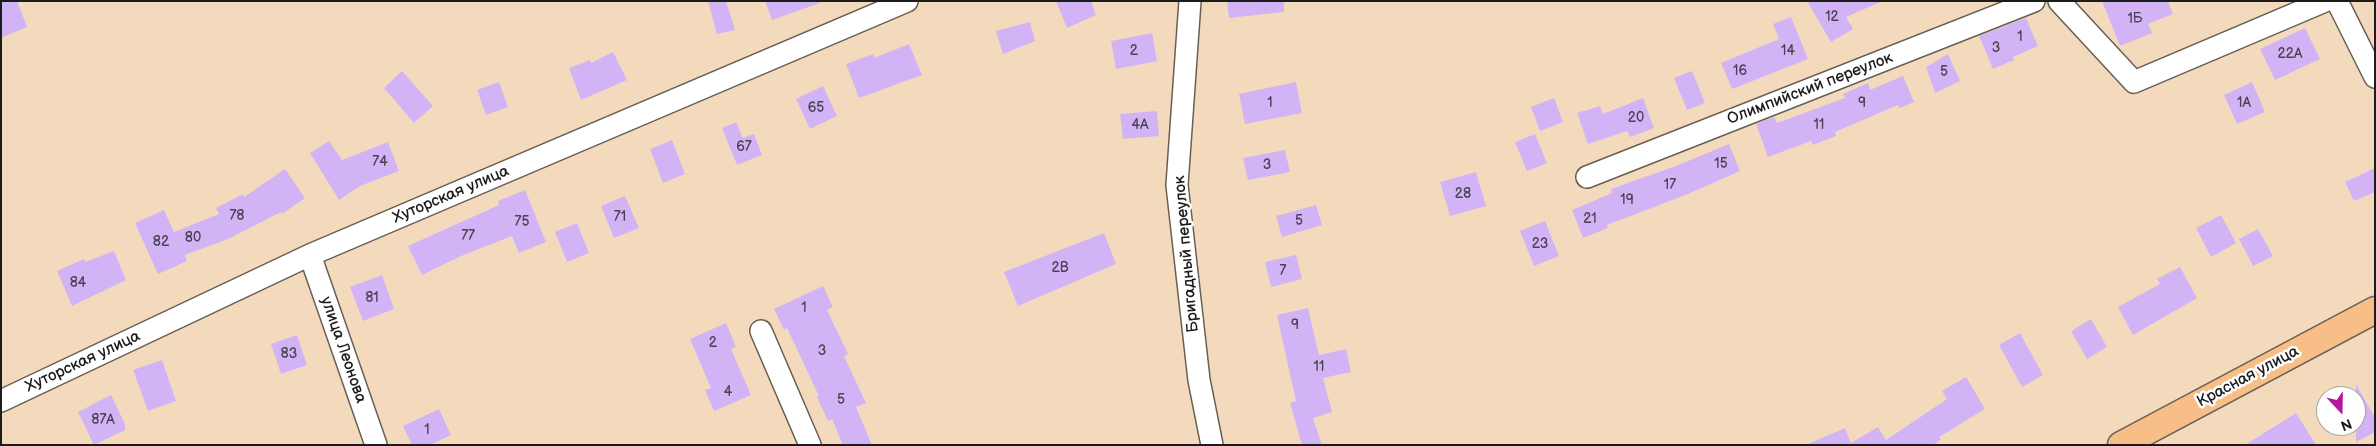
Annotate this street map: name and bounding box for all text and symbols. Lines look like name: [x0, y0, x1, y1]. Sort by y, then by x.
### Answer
house number: 12: [1825, 9, 1839, 25]
house number: 1Б: [2127, 11, 2143, 27]
house number: 1: [2017, 29, 2023, 45]
house number: 3: [1992, 40, 2000, 56]
house number: 2: [1130, 43, 1138, 59]
house number: 14: [1781, 43, 1795, 59]
house number: 22А: [2277, 46, 2303, 62]
street label: Олимпийский переулок: [1725, 49, 1895, 129]
house number: 16: [1733, 63, 1747, 79]
house number: 5: [1940, 64, 1948, 80]
house number: 1: [1267, 95, 1273, 111]
house number: 9: [1858, 95, 1866, 111]
house number: 1А: [2237, 95, 2251, 111]
house number: 65: [808, 100, 824, 116]
house number: 20: [1628, 110, 1644, 126]
house number: 4А: [1131, 117, 1149, 133]
house number: 11: [1814, 117, 1824, 133]
house number: 67: [736, 139, 752, 155]
house number: 74: [372, 154, 388, 170]
house number: 15: [1714, 156, 1728, 172]
house number: 3: [1263, 157, 1271, 173]
street label: Хуторская улица: [390, 162, 512, 228]
street label: Бригадный переулок: [1171, 175, 1203, 333]
house number: 17: [1664, 177, 1676, 193]
house number: 28: [1455, 186, 1471, 202]
house number: 19: [1620, 192, 1634, 208]
house number: 78: [229, 208, 245, 224]
house number: 71: [614, 209, 626, 225]
house number: 21: [1583, 211, 1597, 227]
house number: 5: [1295, 213, 1303, 229]
house number: 75: [515, 214, 529, 230]
house number: 77: [461, 228, 475, 244]
house number: 80: [185, 230, 201, 246]
house number: 82: [153, 234, 169, 250]
house number: 23: [1532, 236, 1548, 252]
house number: 2В: [1051, 260, 1069, 276]
house number: 7: [1280, 263, 1286, 279]
house number: 84: [70, 275, 86, 291]
house number: 81: [365, 290, 379, 306]
street label: улица Леонова: [316, 294, 370, 406]
house number: 1: [801, 300, 807, 316]
house number: 9: [1291, 317, 1299, 333]
street label: Хуторская улица: [22, 327, 144, 397]
house number: 2: [709, 335, 717, 351]
street label: Красная улица: [2194, 342, 2302, 412]
house number: 3: [818, 343, 826, 359]
house number: 83: [281, 346, 297, 362]
house number: 11: [1314, 359, 1324, 375]
house number: 4: [724, 384, 732, 400]
north arrow: [2316, 386, 2366, 436]
house number: 5: [837, 392, 845, 408]
house number: 87А: [91, 412, 115, 428]
text: N: [2338, 415, 2354, 434]
house number: 1: [424, 422, 430, 438]

